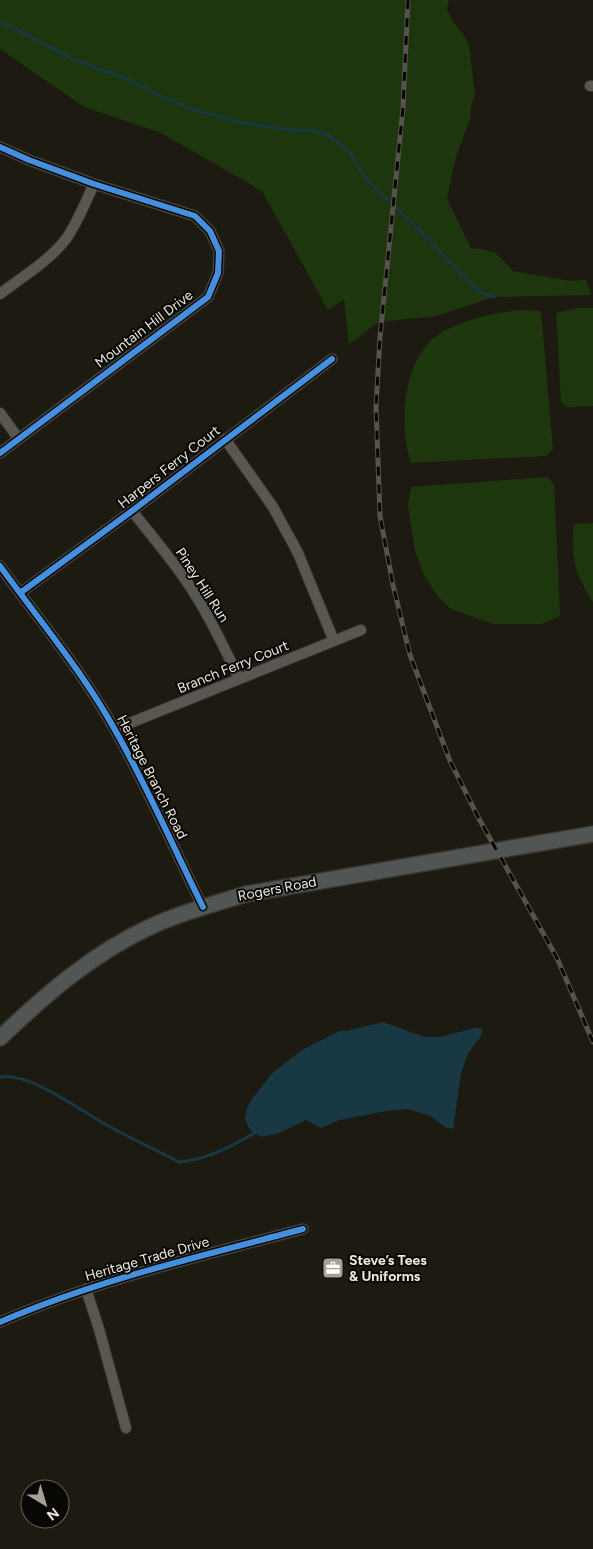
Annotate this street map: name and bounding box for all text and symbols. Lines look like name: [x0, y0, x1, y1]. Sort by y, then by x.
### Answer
street label: Mountain Hill Drive: [92, 286, 197, 371]
street label: Harpers Ferry Court: [115, 422, 223, 512]
street label: Piney Hill Run: [172, 545, 232, 626]
street label: Branch Ferry Court: [175, 637, 291, 697]
street label: Heritage Branch Road: [113, 712, 191, 842]
street label: Rogers Road: [236, 873, 318, 905]
street label: Heritage Trade Drive: [83, 1233, 211, 1285]
place label: Steve’s Tees & Uniforms: [349, 1252, 427, 1285]
office icon: Steve’s Tees & Uniforms: [321, 1256, 345, 1280]
north arrow: [20, 1479, 70, 1529]
text: N: [43, 1504, 62, 1524]

